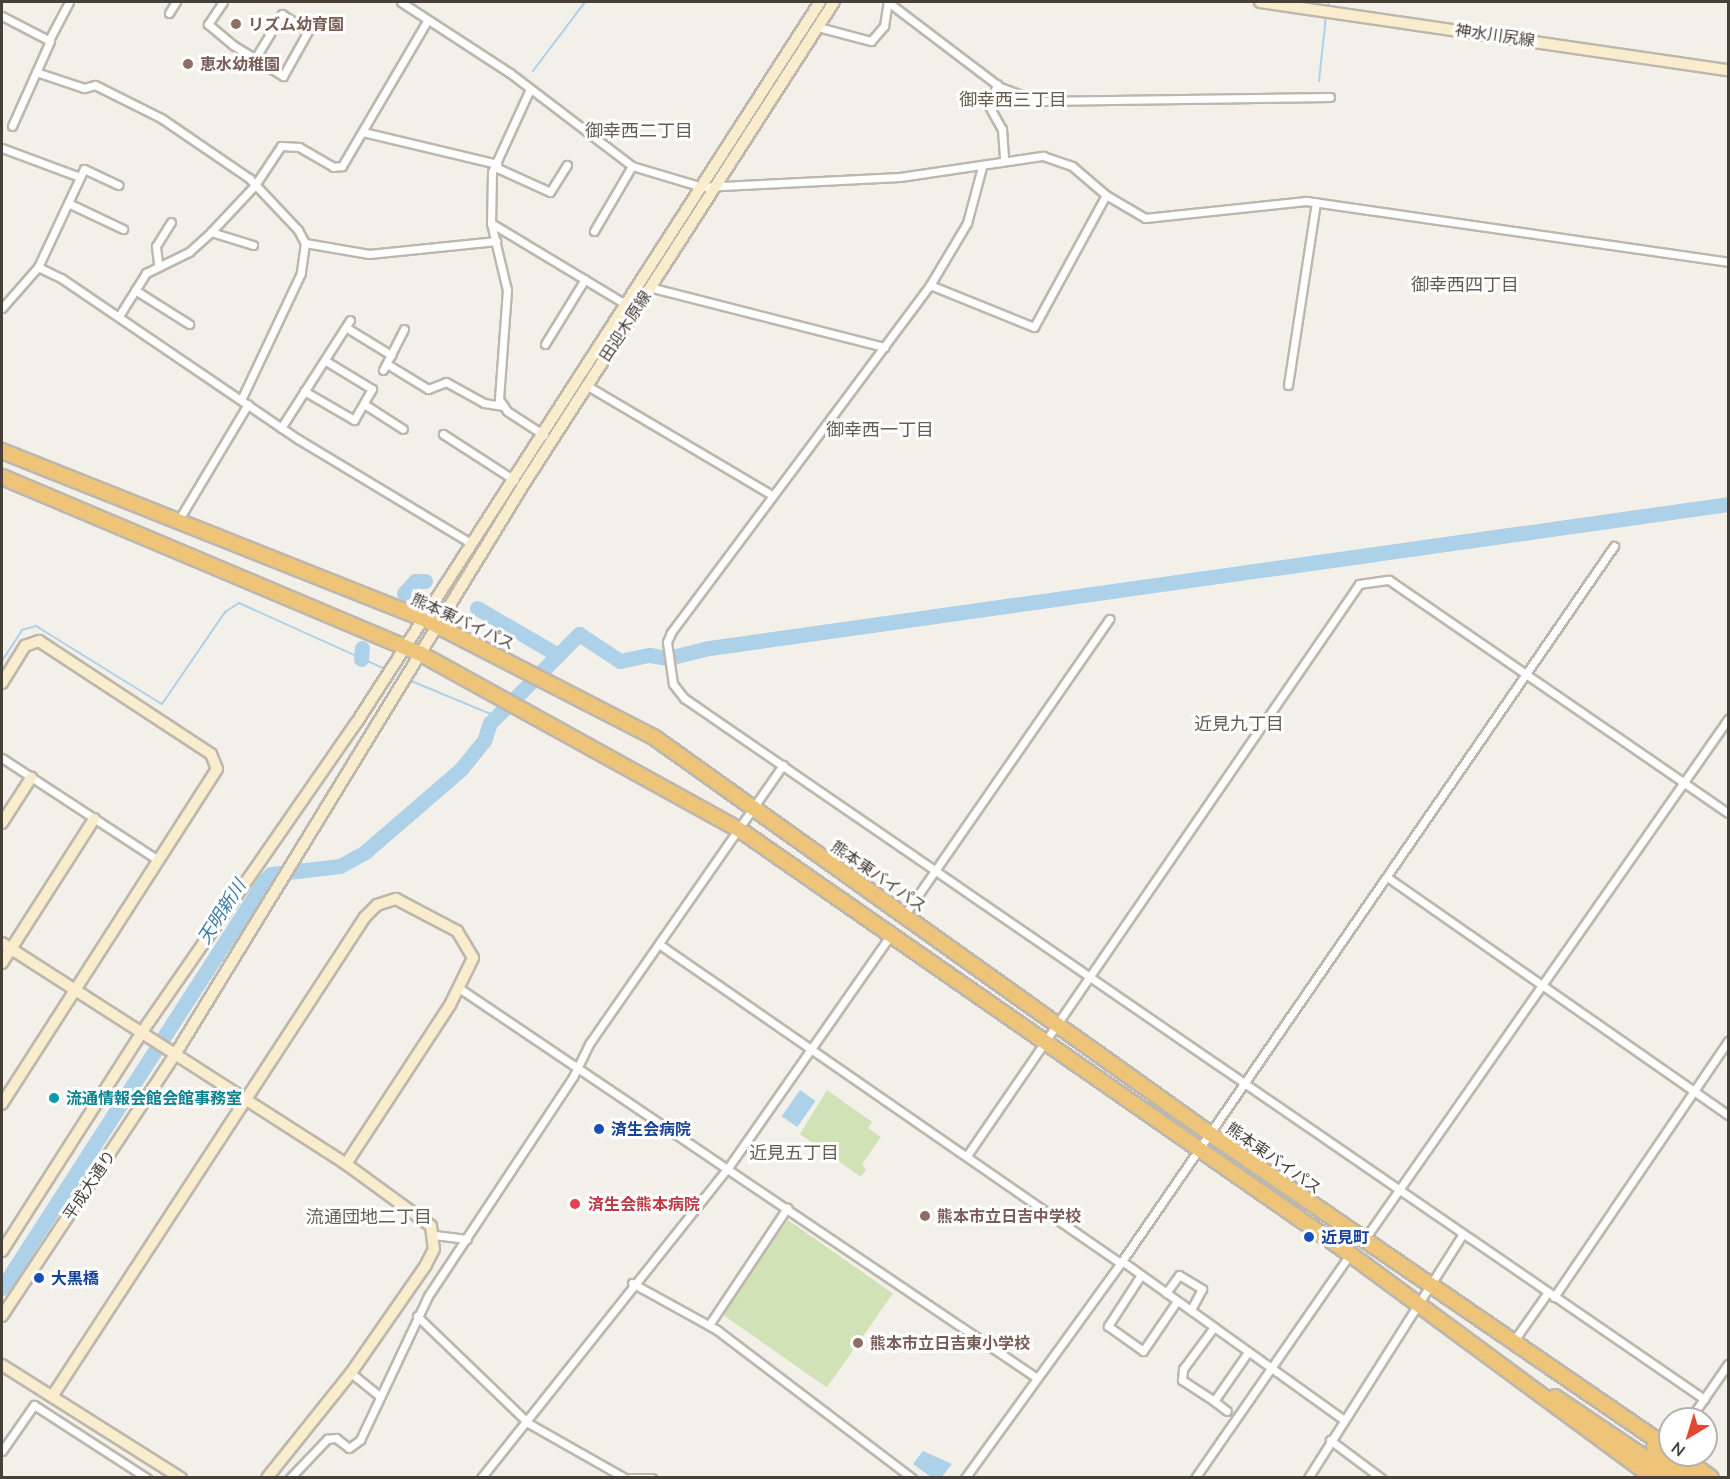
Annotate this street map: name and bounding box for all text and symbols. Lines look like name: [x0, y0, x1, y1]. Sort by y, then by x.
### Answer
place label: リズム幼育園: [248, 14, 344, 34]
marker: リズム幼育園: [229, 17, 243, 31]
street label: 神水川尻線: [1454, 20, 1536, 50]
place label: 恵水幼稚園: [200, 54, 280, 74]
marker: 恵水幼稚園: [181, 57, 195, 71]
district label: 御幸西三丁目: [959, 89, 1067, 111]
district label: 御幸西二丁目: [585, 120, 693, 142]
district label: 御幸西四丁目: [1411, 274, 1519, 296]
street label: 田迎木原線: [595, 287, 655, 365]
district label: 御幸西一丁目: [826, 419, 934, 441]
street label: 熊本東バイパス: [408, 589, 518, 653]
district label: 近見九丁目: [1194, 713, 1284, 735]
street label: 熊本東バイパス: [828, 836, 930, 916]
water label: 天明新川: [193, 876, 251, 948]
place label: 流通情報会館会館事務室: [66, 1088, 242, 1108]
marker: 流通情報会館会館事務室: [47, 1091, 61, 1105]
street label: 熊本東バイパス: [1223, 1118, 1325, 1198]
place label: 済生会病院: [611, 1119, 691, 1139]
marker: 済生会病院: [592, 1122, 606, 1136]
district label: 近見五丁目: [749, 1142, 839, 1164]
street label: 平成大通り: [59, 1146, 119, 1224]
place label: 済生会熊本病院: [588, 1194, 700, 1214]
marker: 済生会熊本病院: [566, 1195, 584, 1213]
district label: 流通団地二丁目: [306, 1206, 432, 1228]
place label: 熊本市立日吉中学校: [937, 1206, 1081, 1226]
marker: 熊本市立日吉中学校: [918, 1209, 932, 1223]
place label: 近見町: [1321, 1227, 1369, 1247]
marker: 近見町: [1302, 1230, 1316, 1244]
place label: 大黒橋: [51, 1268, 99, 1288]
marker: 大黒橋: [32, 1271, 46, 1285]
place label: 熊本市立日吉東小学校: [870, 1333, 1030, 1353]
marker: 熊本市立日吉東小学校: [851, 1336, 865, 1350]
north arrow: [1658, 1407, 1718, 1467]
text: N: [1667, 1438, 1689, 1461]

